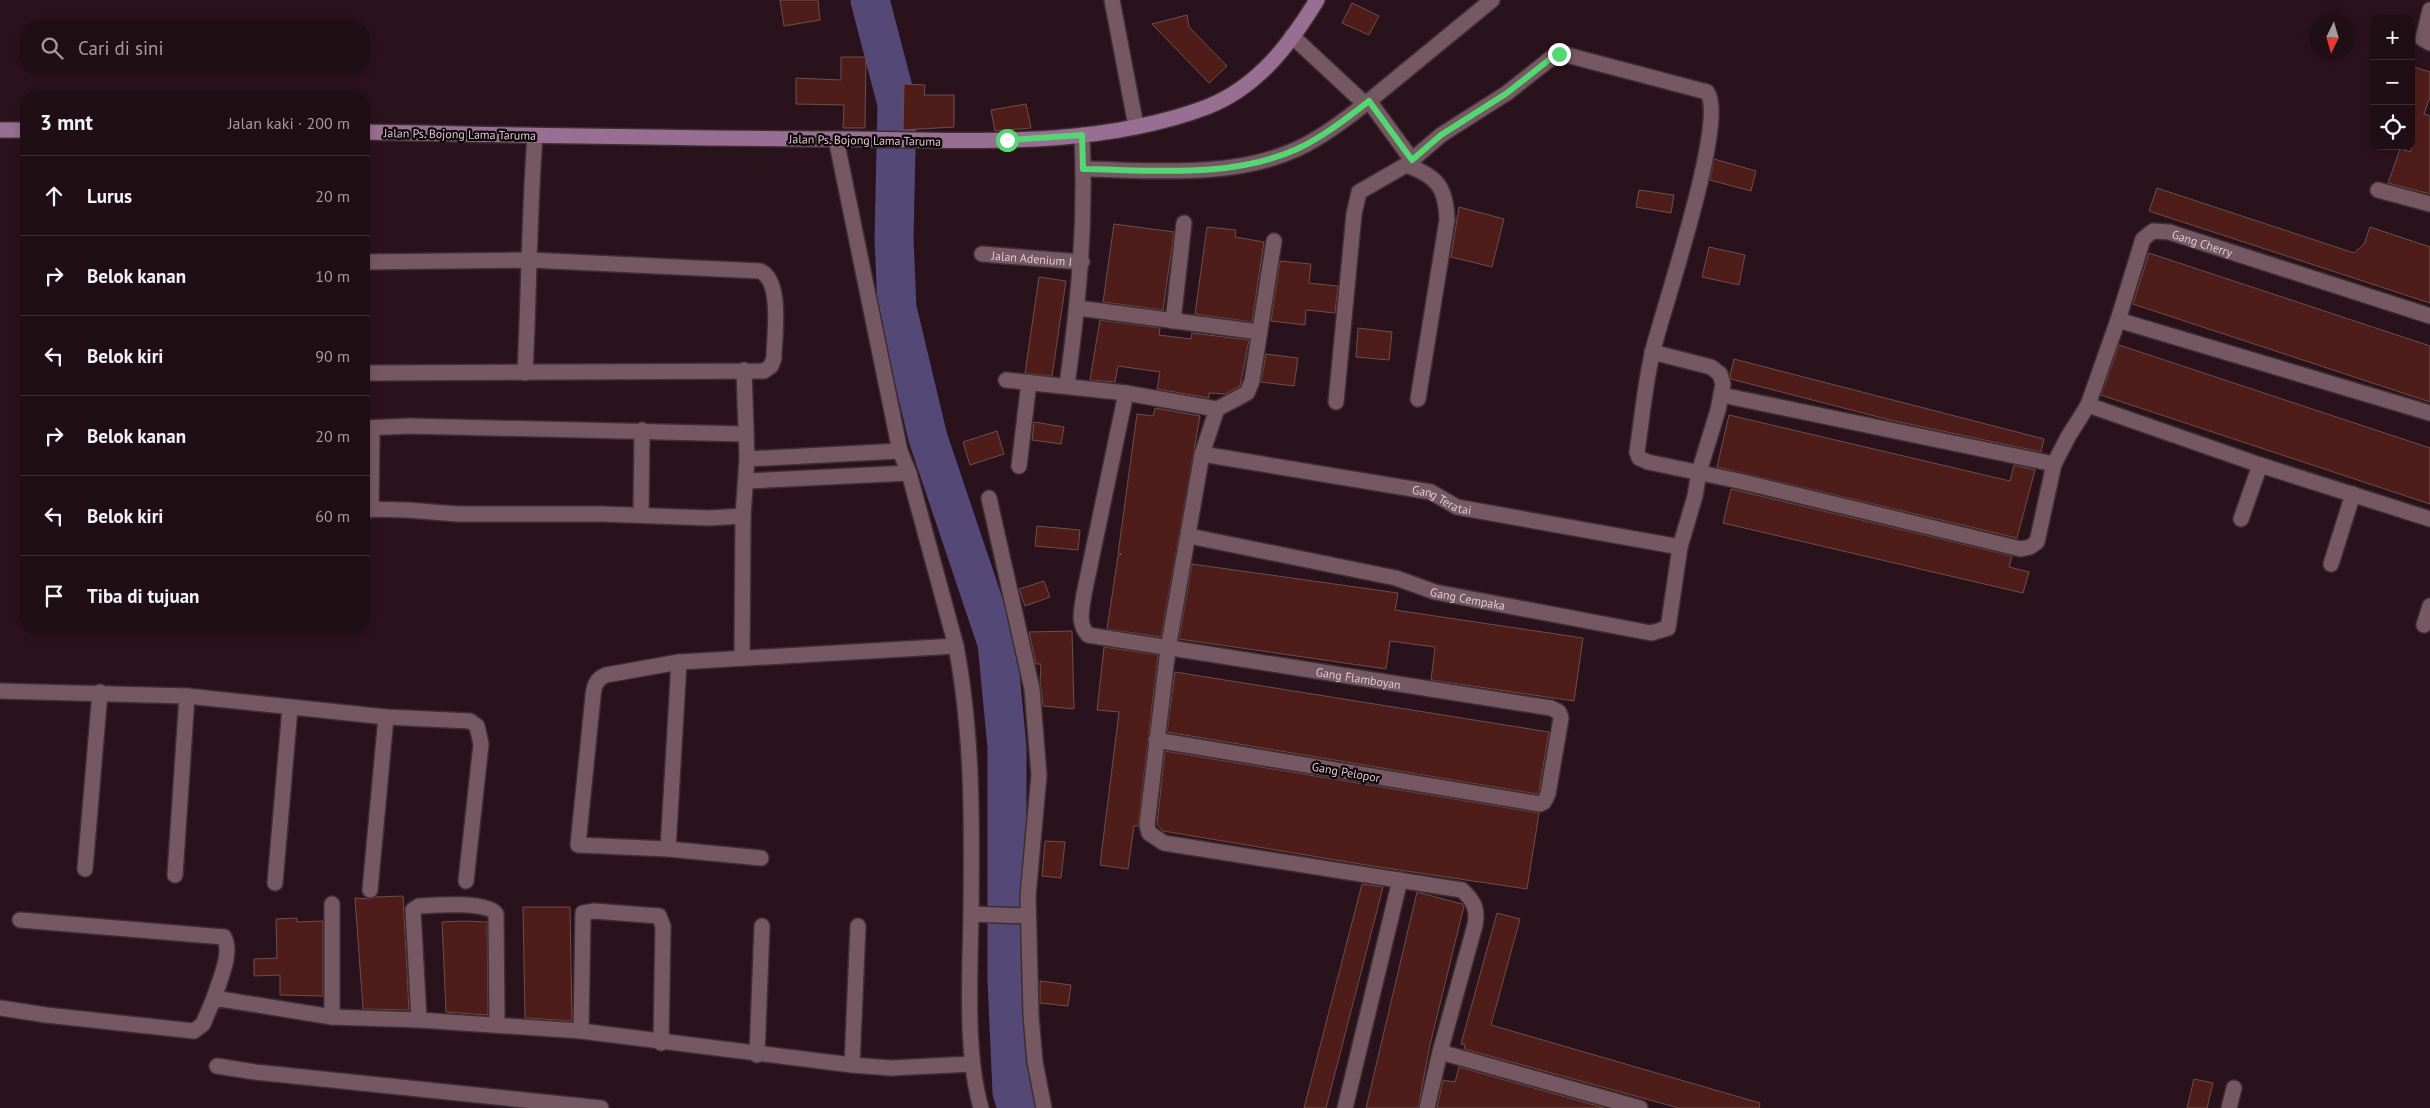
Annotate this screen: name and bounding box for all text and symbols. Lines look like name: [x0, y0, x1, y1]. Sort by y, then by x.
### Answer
north arrow: [2310, 15, 2355, 60]
map controls: [2370, 15, 2415, 150]
button: +: [2370, 15, 2415, 60]
search box: [20, 20, 370, 75]
icon: search: [38, 34, 66, 62]
text: Cari di sini: [78, 36, 164, 60]
route end: [1548, 43, 1571, 66]
button: −: [2370, 60, 2415, 105]
button: locate: [2370, 105, 2415, 150]
text: 3 mnt: [40, 109, 93, 136]
text: Jalan kaki · 200 m: [228, 113, 350, 133]
street label: Jalan Ps. Bojong Lama Taruma: [383, 125, 536, 143]
route start: [996, 129, 1019, 152]
street label: Jalan Ps. Bojong Lama Taruma: [788, 131, 941, 149]
icon: ahead: [40, 182, 68, 210]
text: Lurus: [87, 184, 132, 208]
text: 20 m: [315, 186, 350, 206]
street label: Gang Cherry: [2170, 226, 2235, 260]
street label: Jalan Adenium I: [990, 247, 1073, 269]
icon: right: [40, 262, 68, 290]
text: Belok kanan: [87, 264, 186, 288]
text: 10 m: [315, 266, 350, 286]
icon: left: [40, 342, 68, 370]
text: Belok kiri: [87, 344, 163, 368]
text: 90 m: [315, 346, 350, 366]
icon: right: [40, 422, 68, 450]
text: Belok kanan: [87, 424, 186, 448]
text: 20 m: [315, 426, 350, 446]
street label: Gang Teratai: [1411, 481, 1473, 517]
icon: left: [40, 502, 68, 530]
text: Belok kiri: [87, 504, 163, 528]
text: 60 m: [315, 506, 350, 526]
icon: arrive: [40, 582, 68, 610]
street label: Gang Cempaka: [1428, 583, 1507, 613]
text: Tiba di tujuan: [87, 584, 199, 608]
street label: Gang Flamboyan: [1315, 664, 1402, 692]
street label: Gang Pelopor: [1311, 759, 1381, 785]

